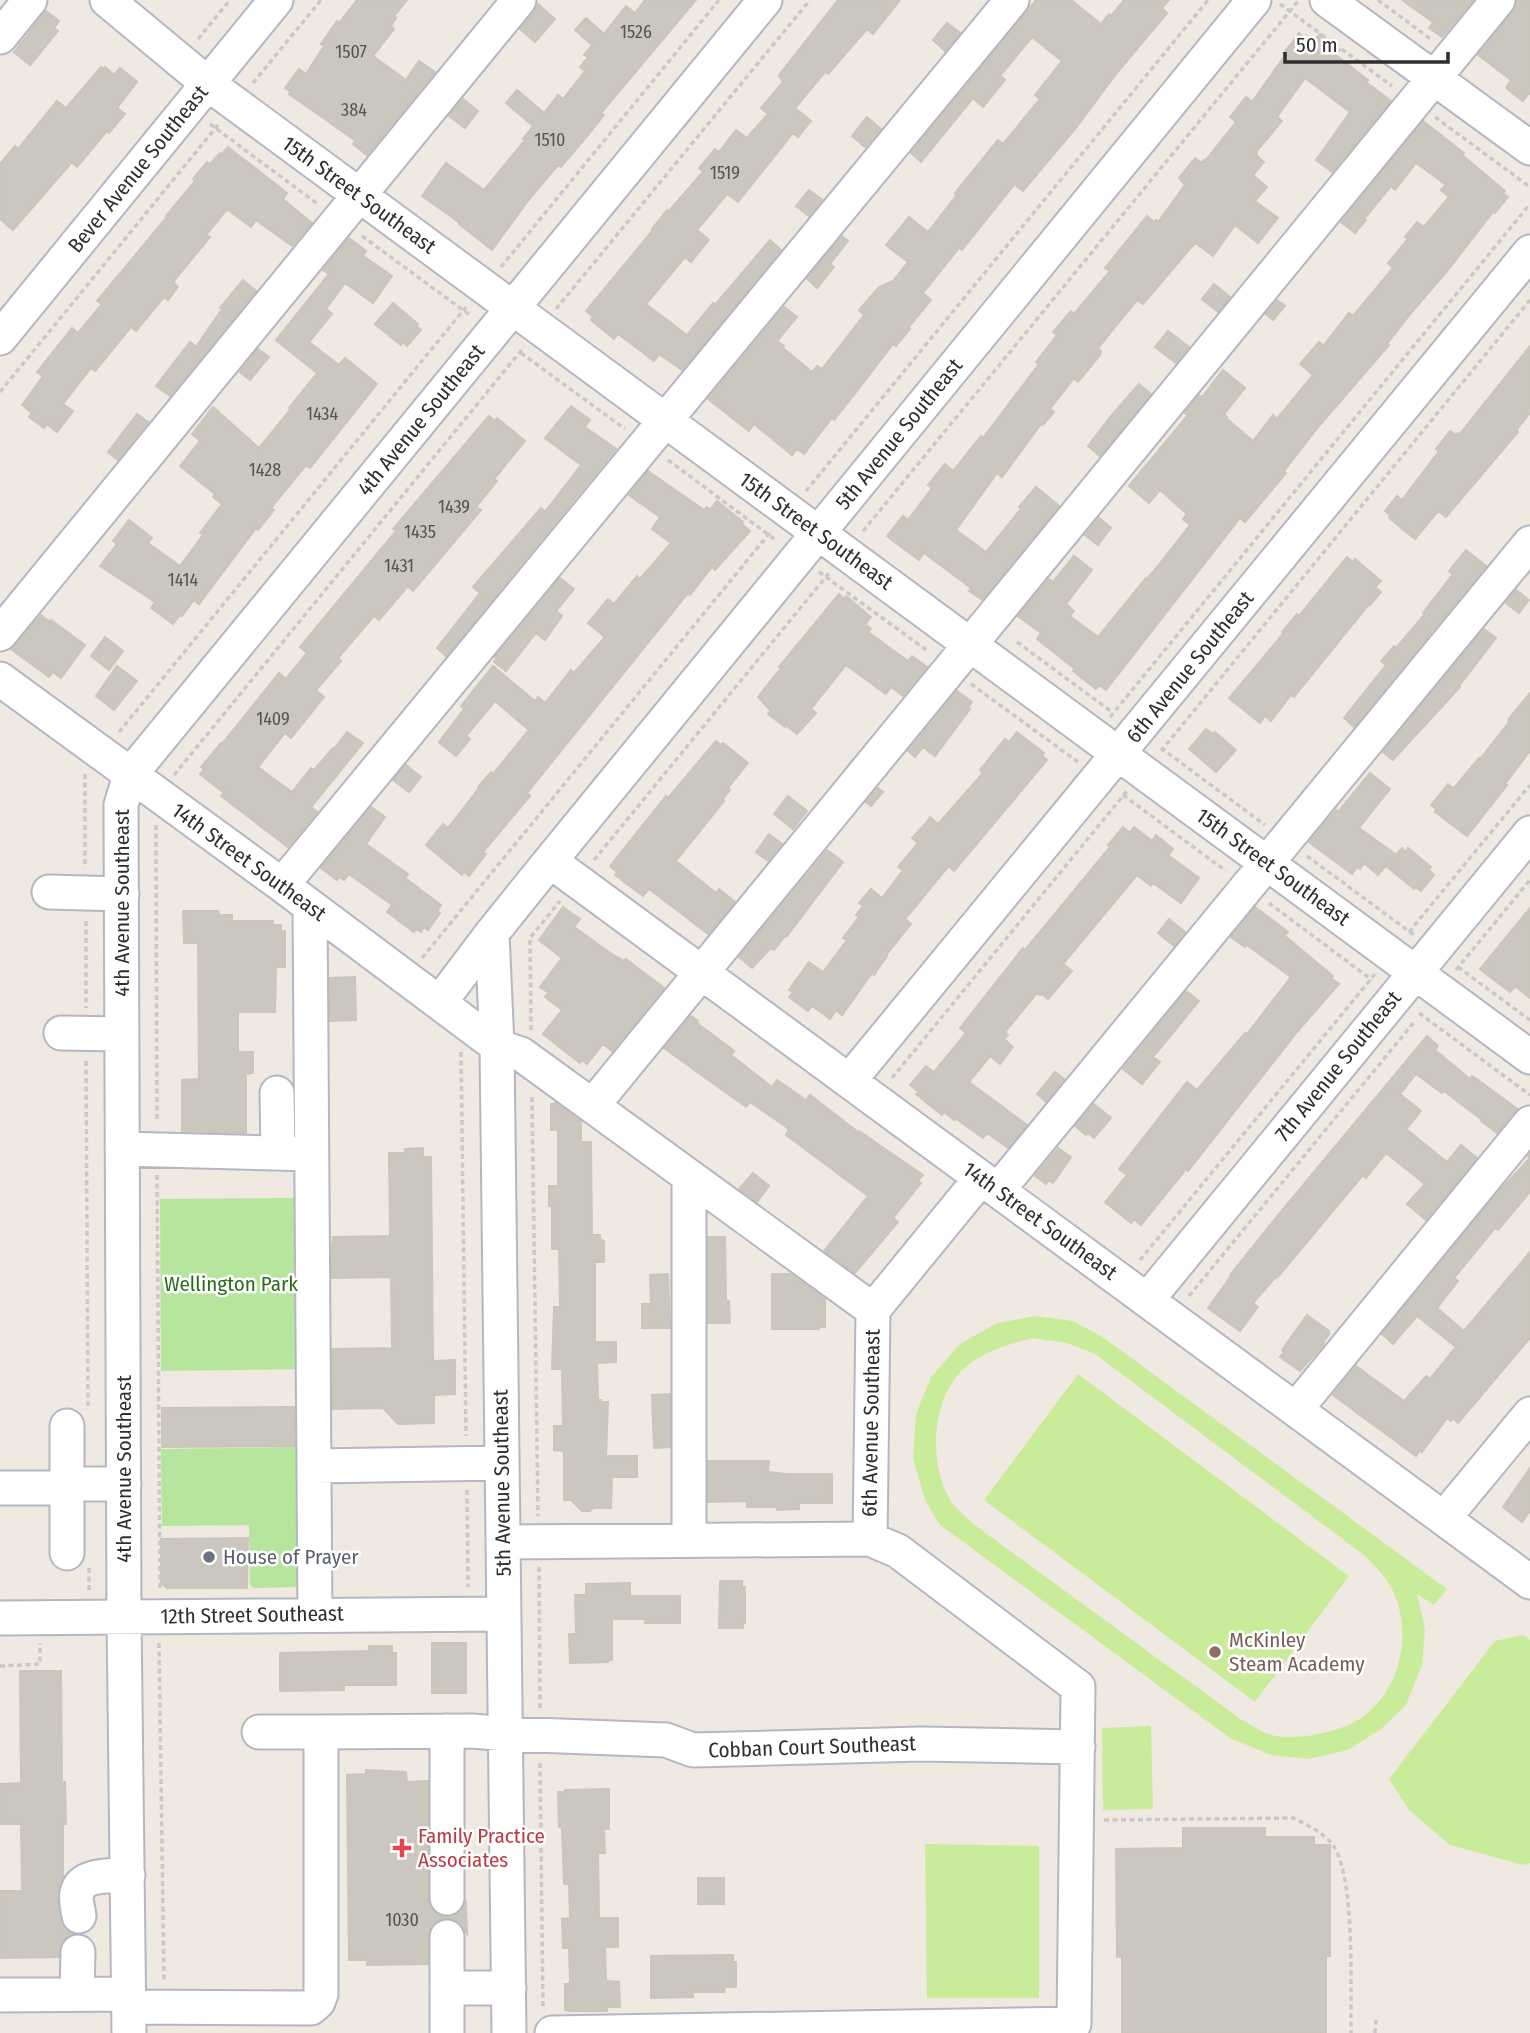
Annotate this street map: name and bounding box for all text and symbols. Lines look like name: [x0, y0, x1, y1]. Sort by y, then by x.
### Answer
house number: 1526: [620, 21, 652, 43]
scale bar: [1285, 21, 1448, 65]
text: 50 m: [1296, 32, 1338, 58]
house number: 1507: [335, 41, 367, 63]
street label: Bever Avenue Southeast: [62, 80, 214, 258]
house number: 384: [341, 99, 367, 121]
house number: 1510: [535, 129, 565, 151]
street label: 15th Street Southeast: [277, 131, 441, 260]
house number: 1519: [710, 162, 740, 184]
street label: 4th Avenue Southeast: [352, 339, 490, 501]
street label: 5th Avenue Southeast: [830, 353, 968, 515]
house number: 1434: [306, 403, 338, 425]
house number: 1428: [249, 459, 281, 481]
street label: 15th Street Southeast: [734, 467, 898, 596]
house number: 1439: [438, 496, 470, 518]
house number: 1435: [404, 521, 436, 543]
house number: 1431: [384, 555, 414, 577]
house number: 1414: [168, 569, 199, 591]
street label: 6th Avenue Southeast: [1121, 586, 1259, 748]
house number: 1409: [256, 708, 290, 730]
street label: 14th Street Southeast: [167, 797, 331, 927]
street label: 15th Street Southeast: [1191, 803, 1355, 932]
street label: 4th Avenue Southeast: [109, 809, 135, 997]
street label: 7th Avenue Southeast: [1269, 985, 1407, 1146]
street label: 14th Street Southeast: [958, 1156, 1122, 1286]
park label: Wellington Park: [164, 1271, 298, 1297]
street label: 6th Avenue Southeast: [856, 1329, 886, 1517]
street label: 4th Avenue Southeast: [111, 1375, 137, 1563]
street label: 5th Avenue Southeast: [487, 1389, 517, 1577]
place label: House of Prayer: [223, 1544, 359, 1570]
marker: House of Prayer: [201, 1549, 217, 1565]
street label: 12th Street Southeast: [160, 1600, 344, 1630]
place label: McKinley Steam Academy: [1229, 1627, 1365, 1677]
marker: McKinley Steam Academy: [1207, 1644, 1223, 1660]
street label: Cobban Court Southeast: [708, 1730, 916, 1764]
place label: Family Practice Associates: [418, 1823, 545, 1873]
marker: Family Practice Associates: [392, 1838, 412, 1858]
house number: 1030: [385, 1909, 419, 1931]

